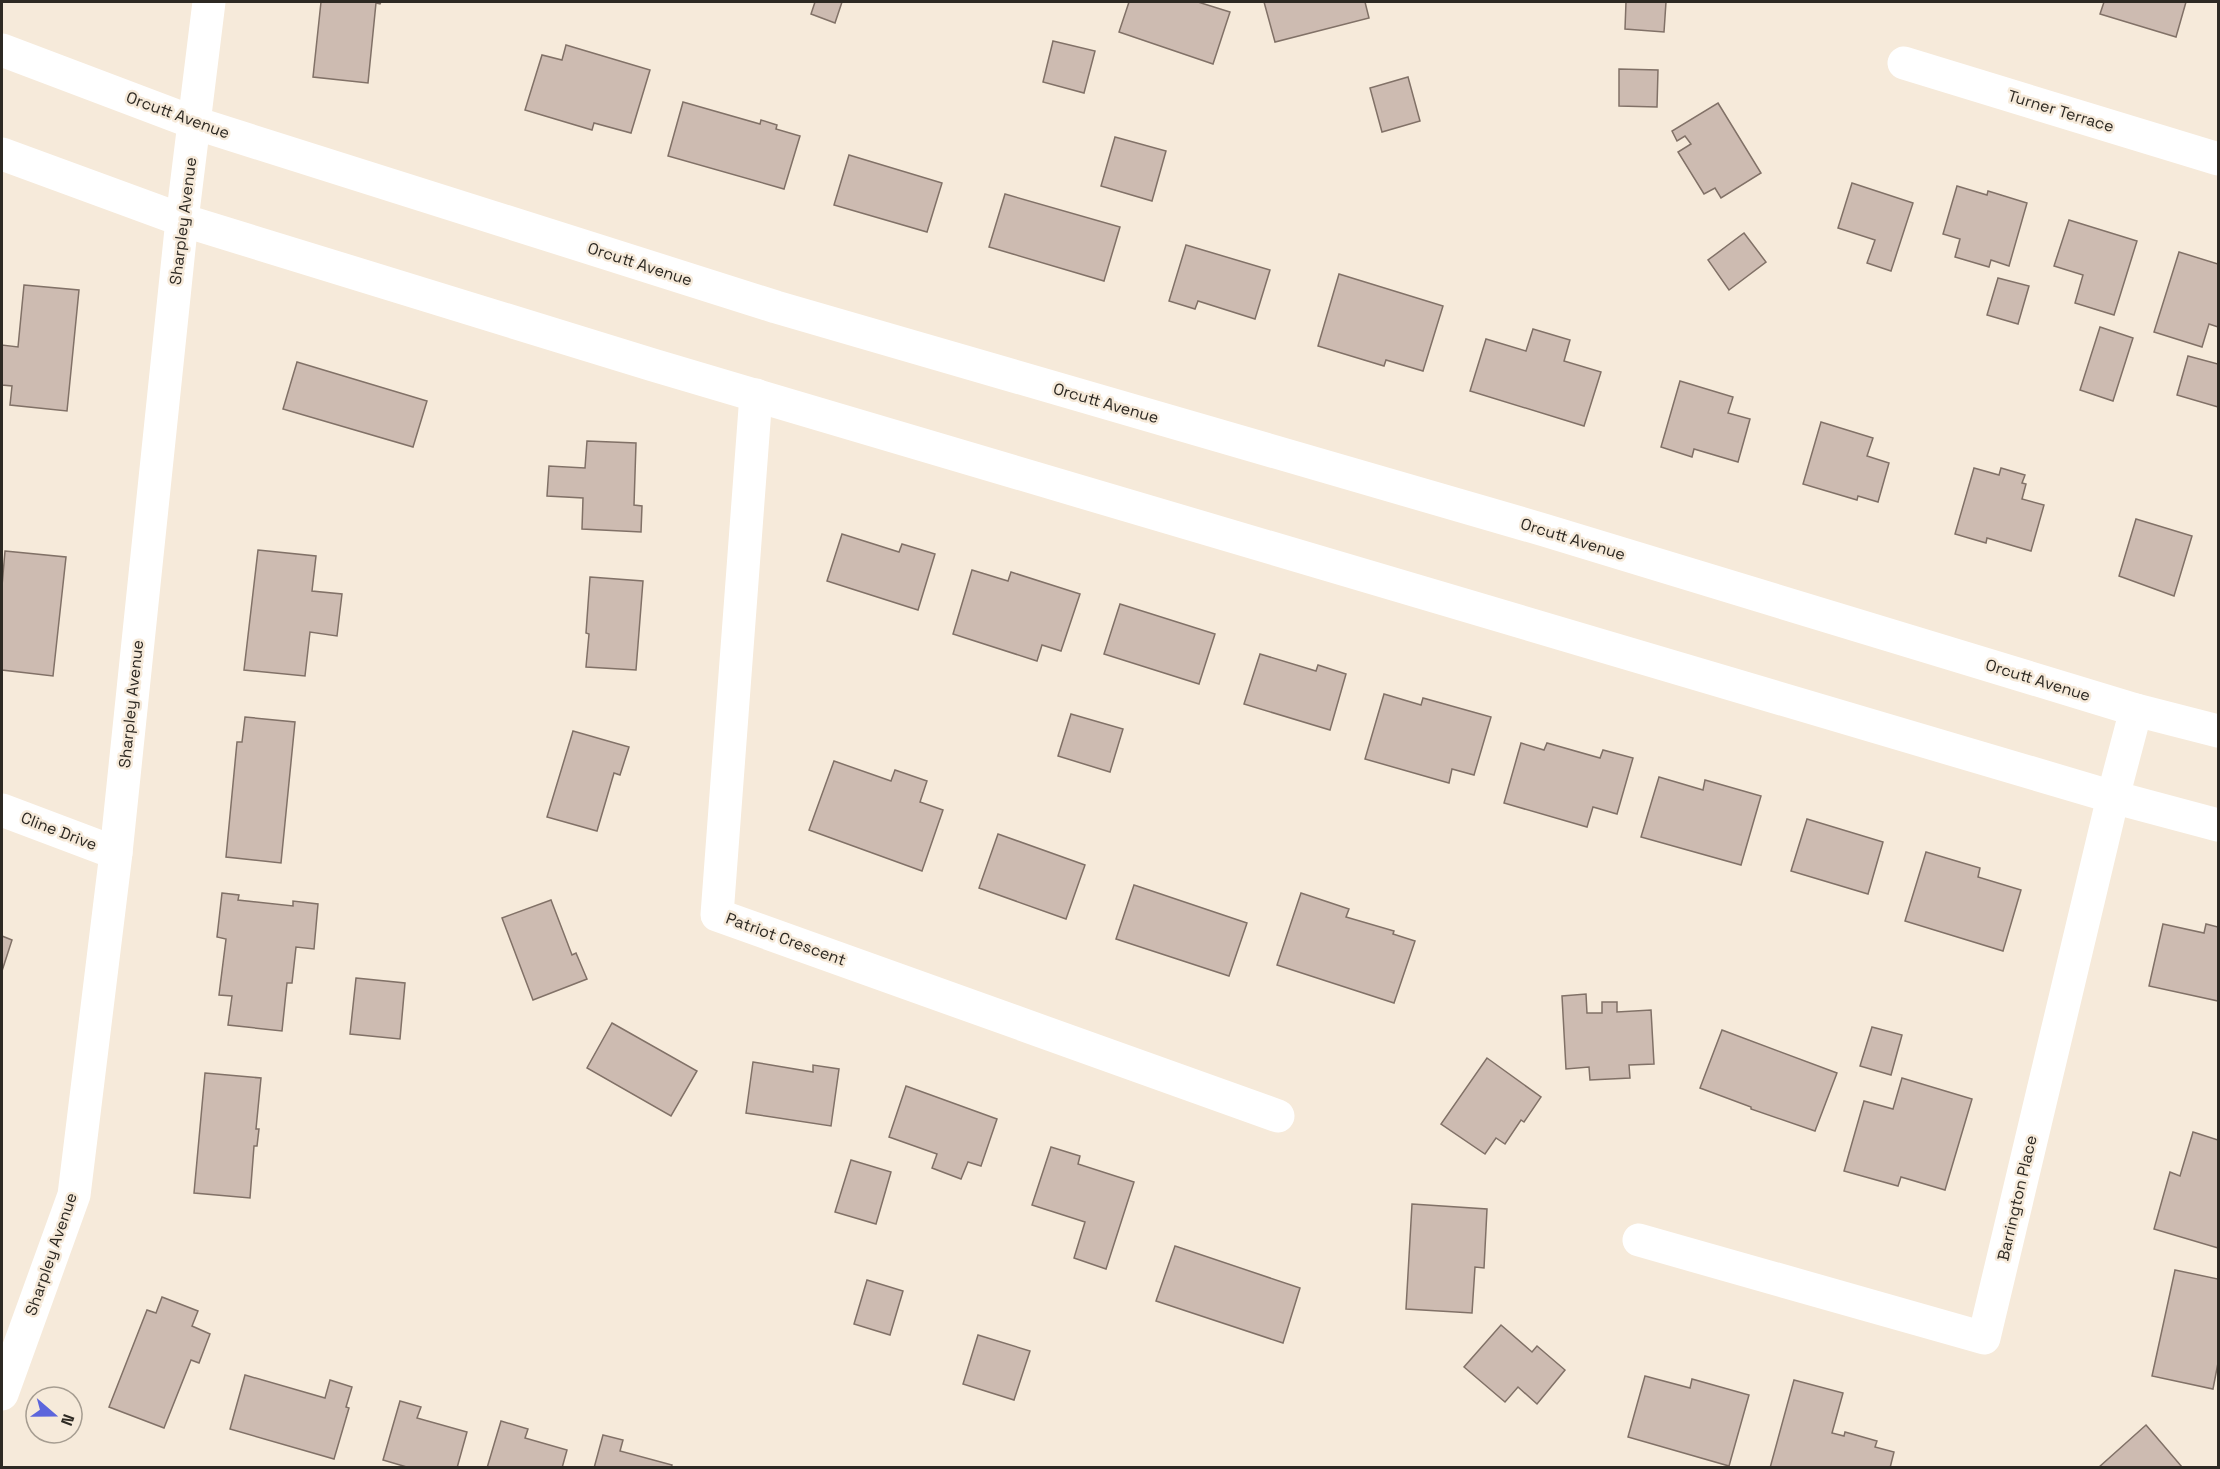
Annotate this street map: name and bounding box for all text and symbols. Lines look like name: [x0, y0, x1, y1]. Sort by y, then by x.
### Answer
street label: Turner Terrace: [2005, 85, 2117, 137]
street label: Orcutt Avenue: [123, 87, 233, 143]
street label: Sharpley Avenue: [165, 156, 201, 286]
street label: Orcutt Avenue: [585, 237, 695, 291]
street label: Orcutt Avenue: [1051, 378, 1161, 428]
street label: Orcutt Avenue: [1518, 513, 1628, 565]
street label: Sharpley Avenue: [114, 639, 148, 769]
street label: Orcutt Avenue: [1983, 654, 2093, 706]
street label: Cline Drive: [18, 807, 100, 855]
street label: Patriot Crescent: [723, 908, 849, 970]
street label: Barrington Place: [1992, 1133, 2042, 1263]
street label: Sharpley Avenue: [20, 1190, 82, 1318]
north arrow: [24, 1385, 84, 1445]
text: N: [56, 1411, 79, 1429]

